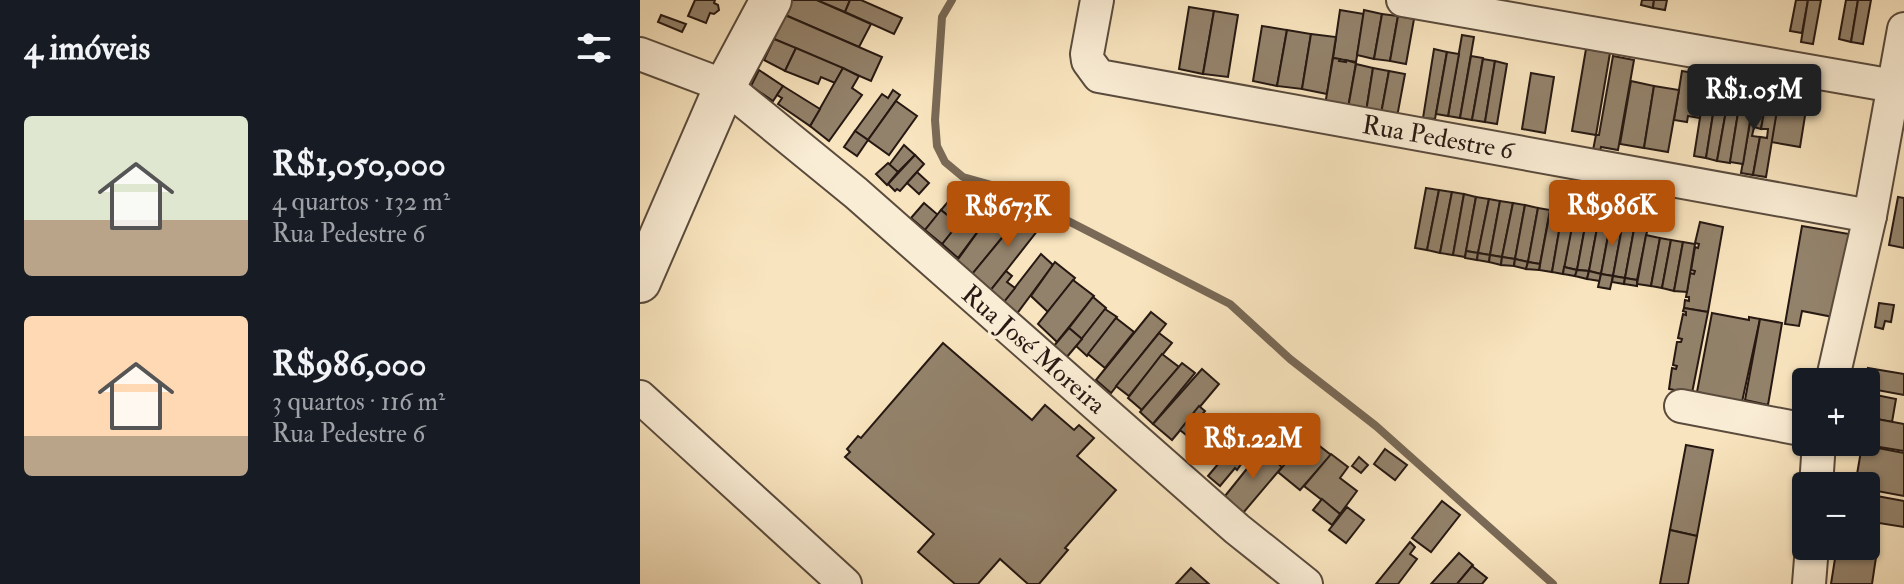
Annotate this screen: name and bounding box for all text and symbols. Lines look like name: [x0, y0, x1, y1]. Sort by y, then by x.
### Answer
icon: filters: [572, 26, 616, 70]
text: 4 imóveis: [24, 27, 150, 70]
pin: R$1.05M: [1680, 64, 1828, 132]
text: R$1.05M: [1705, 74, 1803, 106]
street label: Rua Pedestre 6: [1360, 109, 1518, 167]
text: R$1,050,000: [272, 143, 446, 186]
icon: home: [88, 148, 184, 244]
pin: R$986K: [1547, 180, 1677, 248]
pin: R$673K: [943, 181, 1073, 249]
text: 4 quartos · 132 m²: [272, 186, 450, 218]
text: R$986K: [1567, 190, 1657, 222]
text: R$673K: [965, 191, 1051, 223]
text: Rua Pedestre 6: [272, 218, 425, 250]
street label: Rua José Moreira: [955, 278, 1112, 421]
text: R$986,000: [272, 343, 426, 386]
icon: home: [88, 348, 184, 444]
map controls: [1792, 368, 1880, 560]
button: +: [1792, 368, 1880, 456]
text: 3 quartos · 116 m²: [272, 386, 445, 418]
pin: R$1.22M: [1179, 413, 1327, 481]
text: Rua Pedestre 6: [272, 418, 425, 450]
text: R$1.22M: [1203, 423, 1303, 455]
button: −: [1792, 472, 1880, 560]

